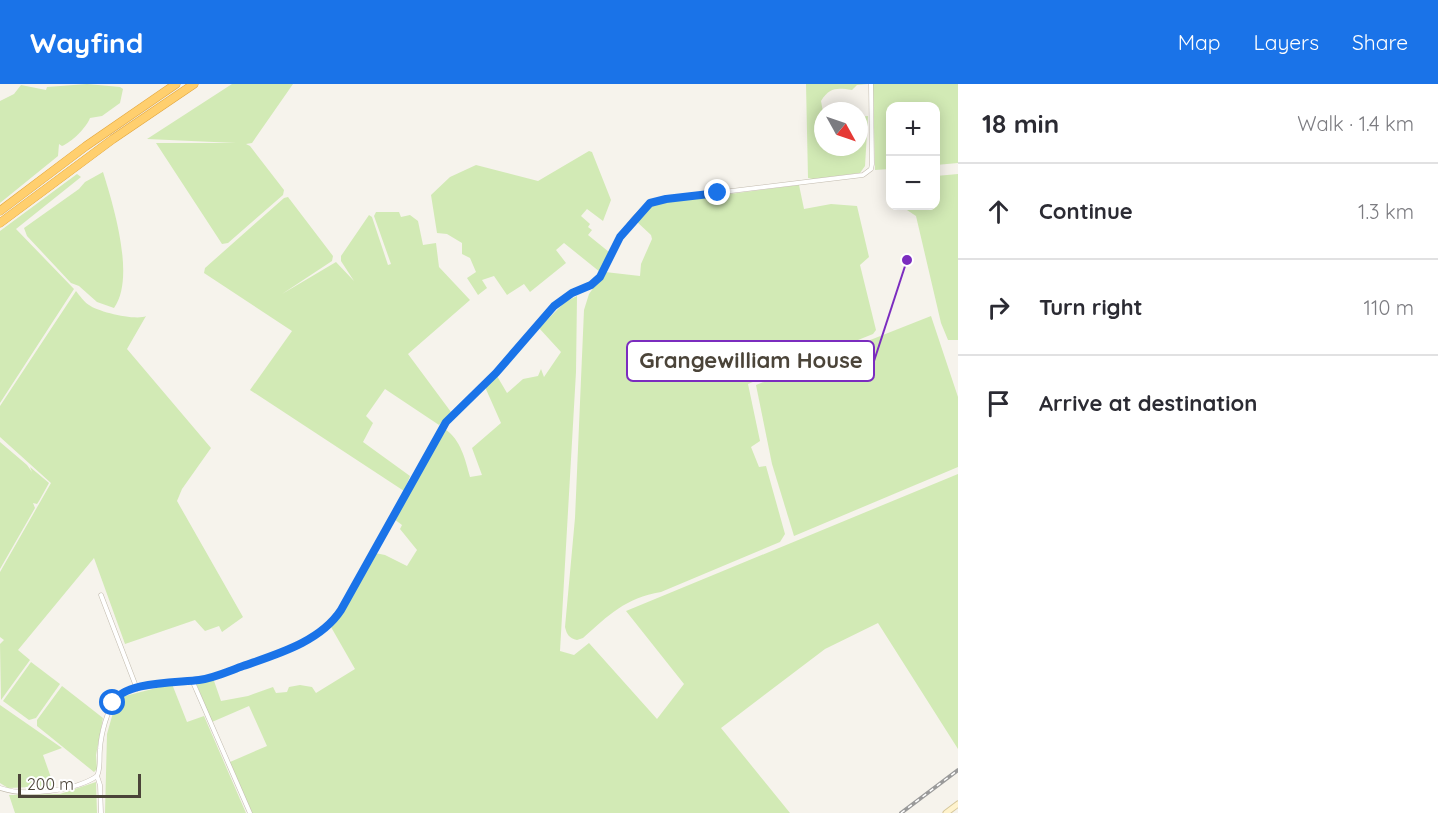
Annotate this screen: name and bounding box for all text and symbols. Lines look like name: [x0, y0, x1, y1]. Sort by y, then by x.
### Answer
text: Wayfind: [30, 25, 143, 60]
text: Map: [1178, 29, 1221, 55]
text: Layers: [1254, 29, 1319, 55]
text: Share: [1352, 29, 1408, 55]
north arrow: [814, 102, 868, 156]
map controls: [886, 102, 940, 210]
button: +: [886, 102, 940, 156]
text: 18 min: [982, 107, 1059, 140]
text: Walk · 1.4 km: [1297, 111, 1414, 136]
button: −: [886, 156, 940, 210]
route end: [704, 179, 730, 205]
icon: ahead: [982, 195, 1015, 228]
text: Continue: [1039, 197, 1133, 225]
text: 1.3 km: [1358, 199, 1414, 224]
icon: right: [982, 291, 1015, 324]
text: Turn right: [1039, 293, 1143, 321]
text: 110 m: [1364, 295, 1414, 320]
callout: Grangewilliam House: [627, 341, 874, 381]
text: Grangewilliam House: [639, 346, 863, 374]
icon: arrive: [982, 387, 1015, 420]
text: Arrive at destination: [1039, 389, 1257, 417]
route start: [99, 689, 125, 715]
scale bar: [18, 771, 141, 798]
text: 200 m: [27, 774, 74, 794]

